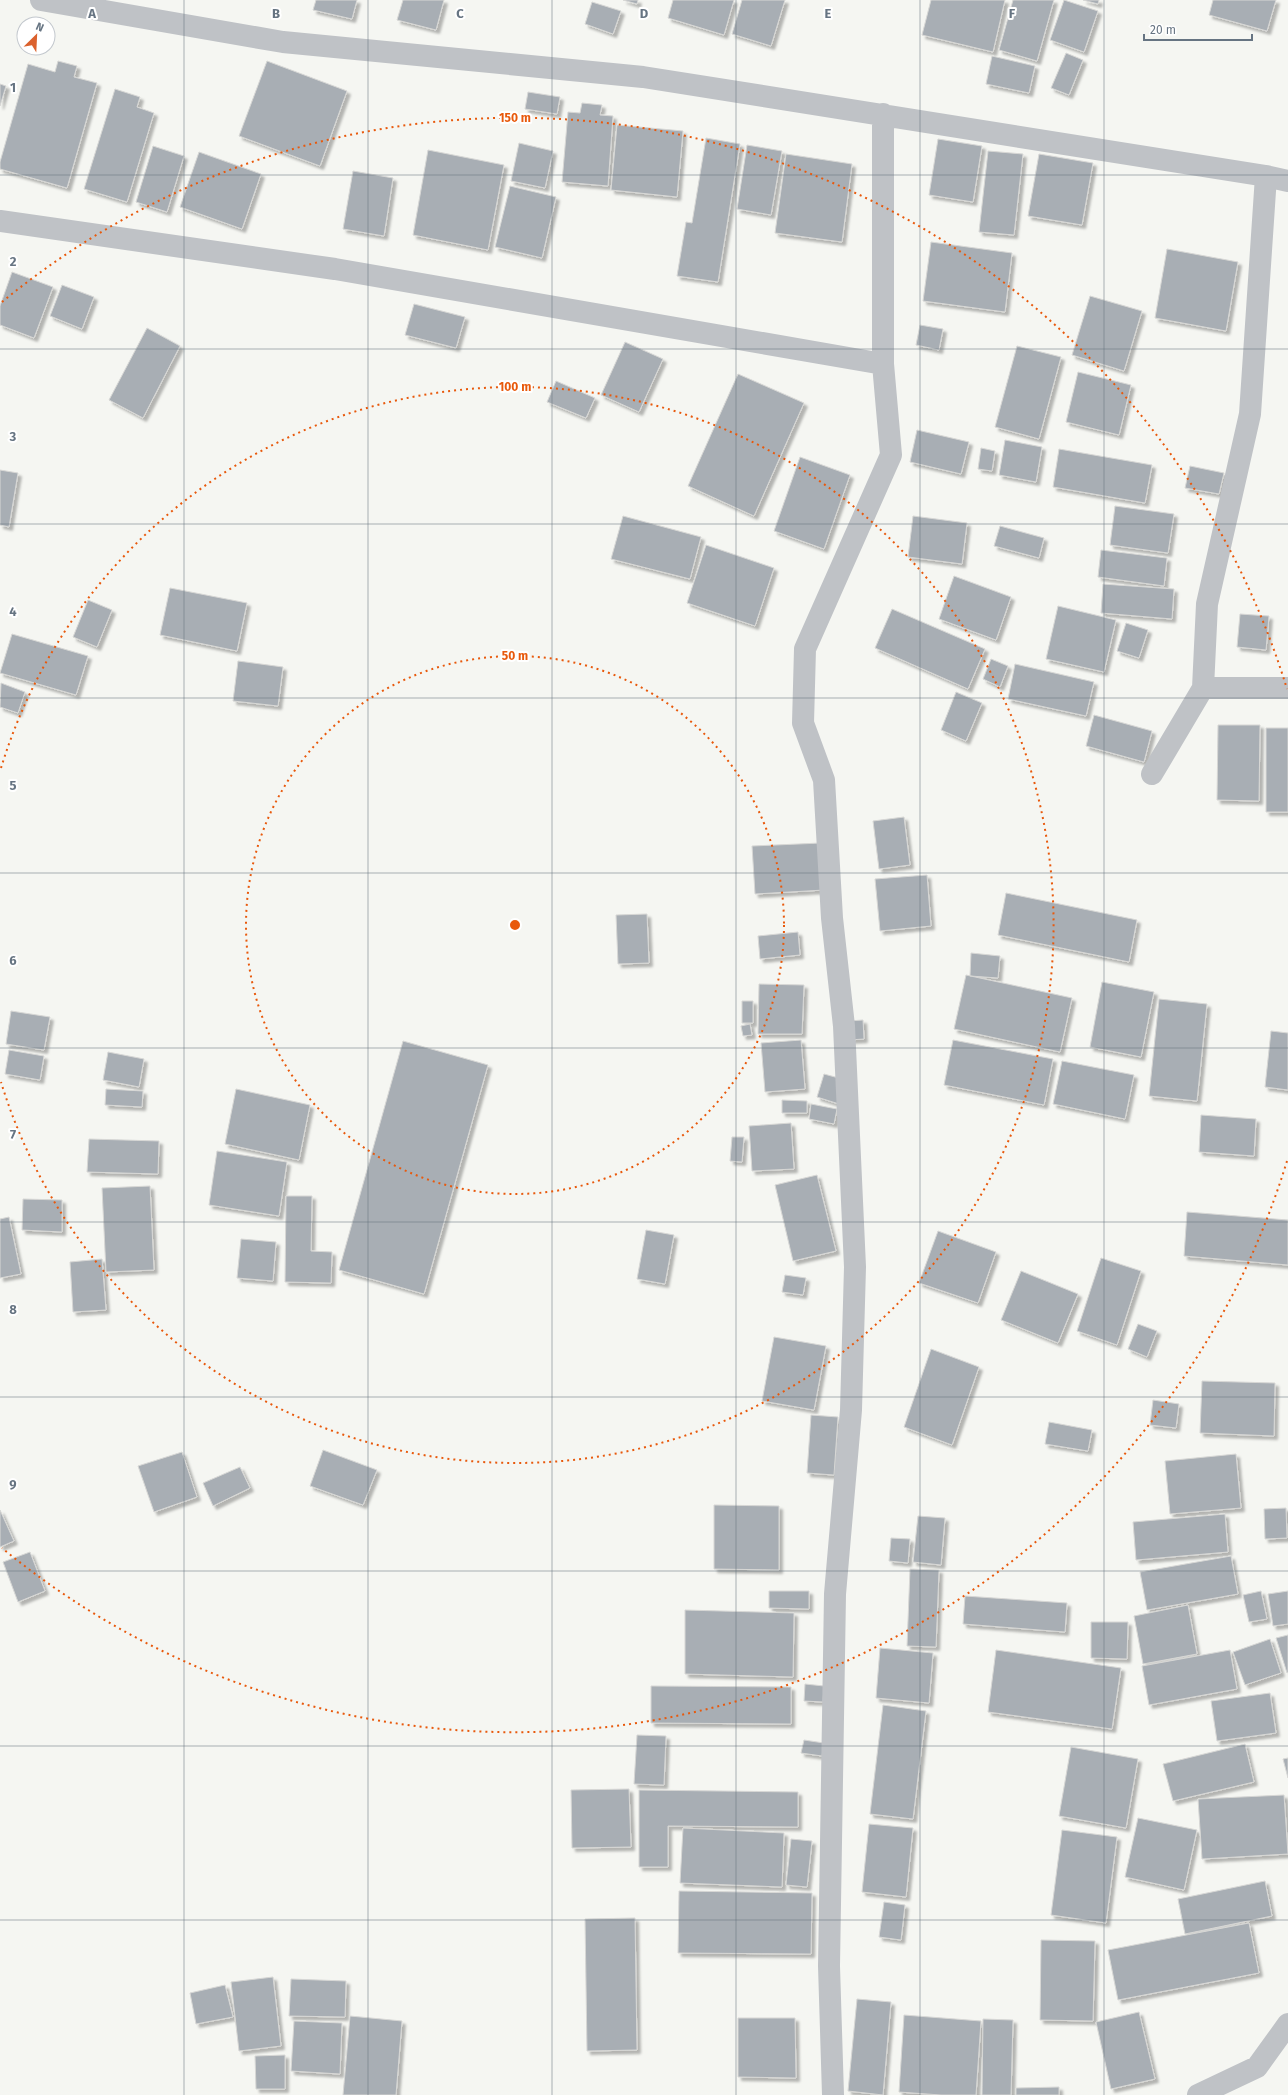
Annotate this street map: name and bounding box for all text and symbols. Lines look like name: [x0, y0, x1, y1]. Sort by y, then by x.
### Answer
text: A: [87, 6, 96, 21]
text: B: [272, 6, 280, 21]
text: C: [456, 6, 464, 21]
text: D: [640, 6, 649, 21]
text: E: [825, 6, 832, 21]
text: F: [1009, 6, 1016, 21]
north arrow: [16, 16, 56, 56]
scale bar: [1144, 16, 1252, 42]
text: N: [34, 20, 46, 35]
text: 20 m: [1150, 23, 1176, 37]
text: 1: [10, 80, 16, 95]
text: 150 m: [499, 111, 531, 125]
text: 2: [10, 254, 17, 269]
text: 100 m: [499, 380, 531, 394]
text: 3: [9, 429, 17, 444]
text: 4: [9, 604, 17, 619]
text: 50 m: [502, 649, 528, 663]
text: 5: [10, 778, 17, 793]
centre of rings: [508, 918, 522, 932]
text: 6: [9, 953, 17, 968]
text: 7: [10, 1127, 16, 1142]
text: 8: [9, 1302, 17, 1317]
text: 9: [9, 1477, 17, 1492]

